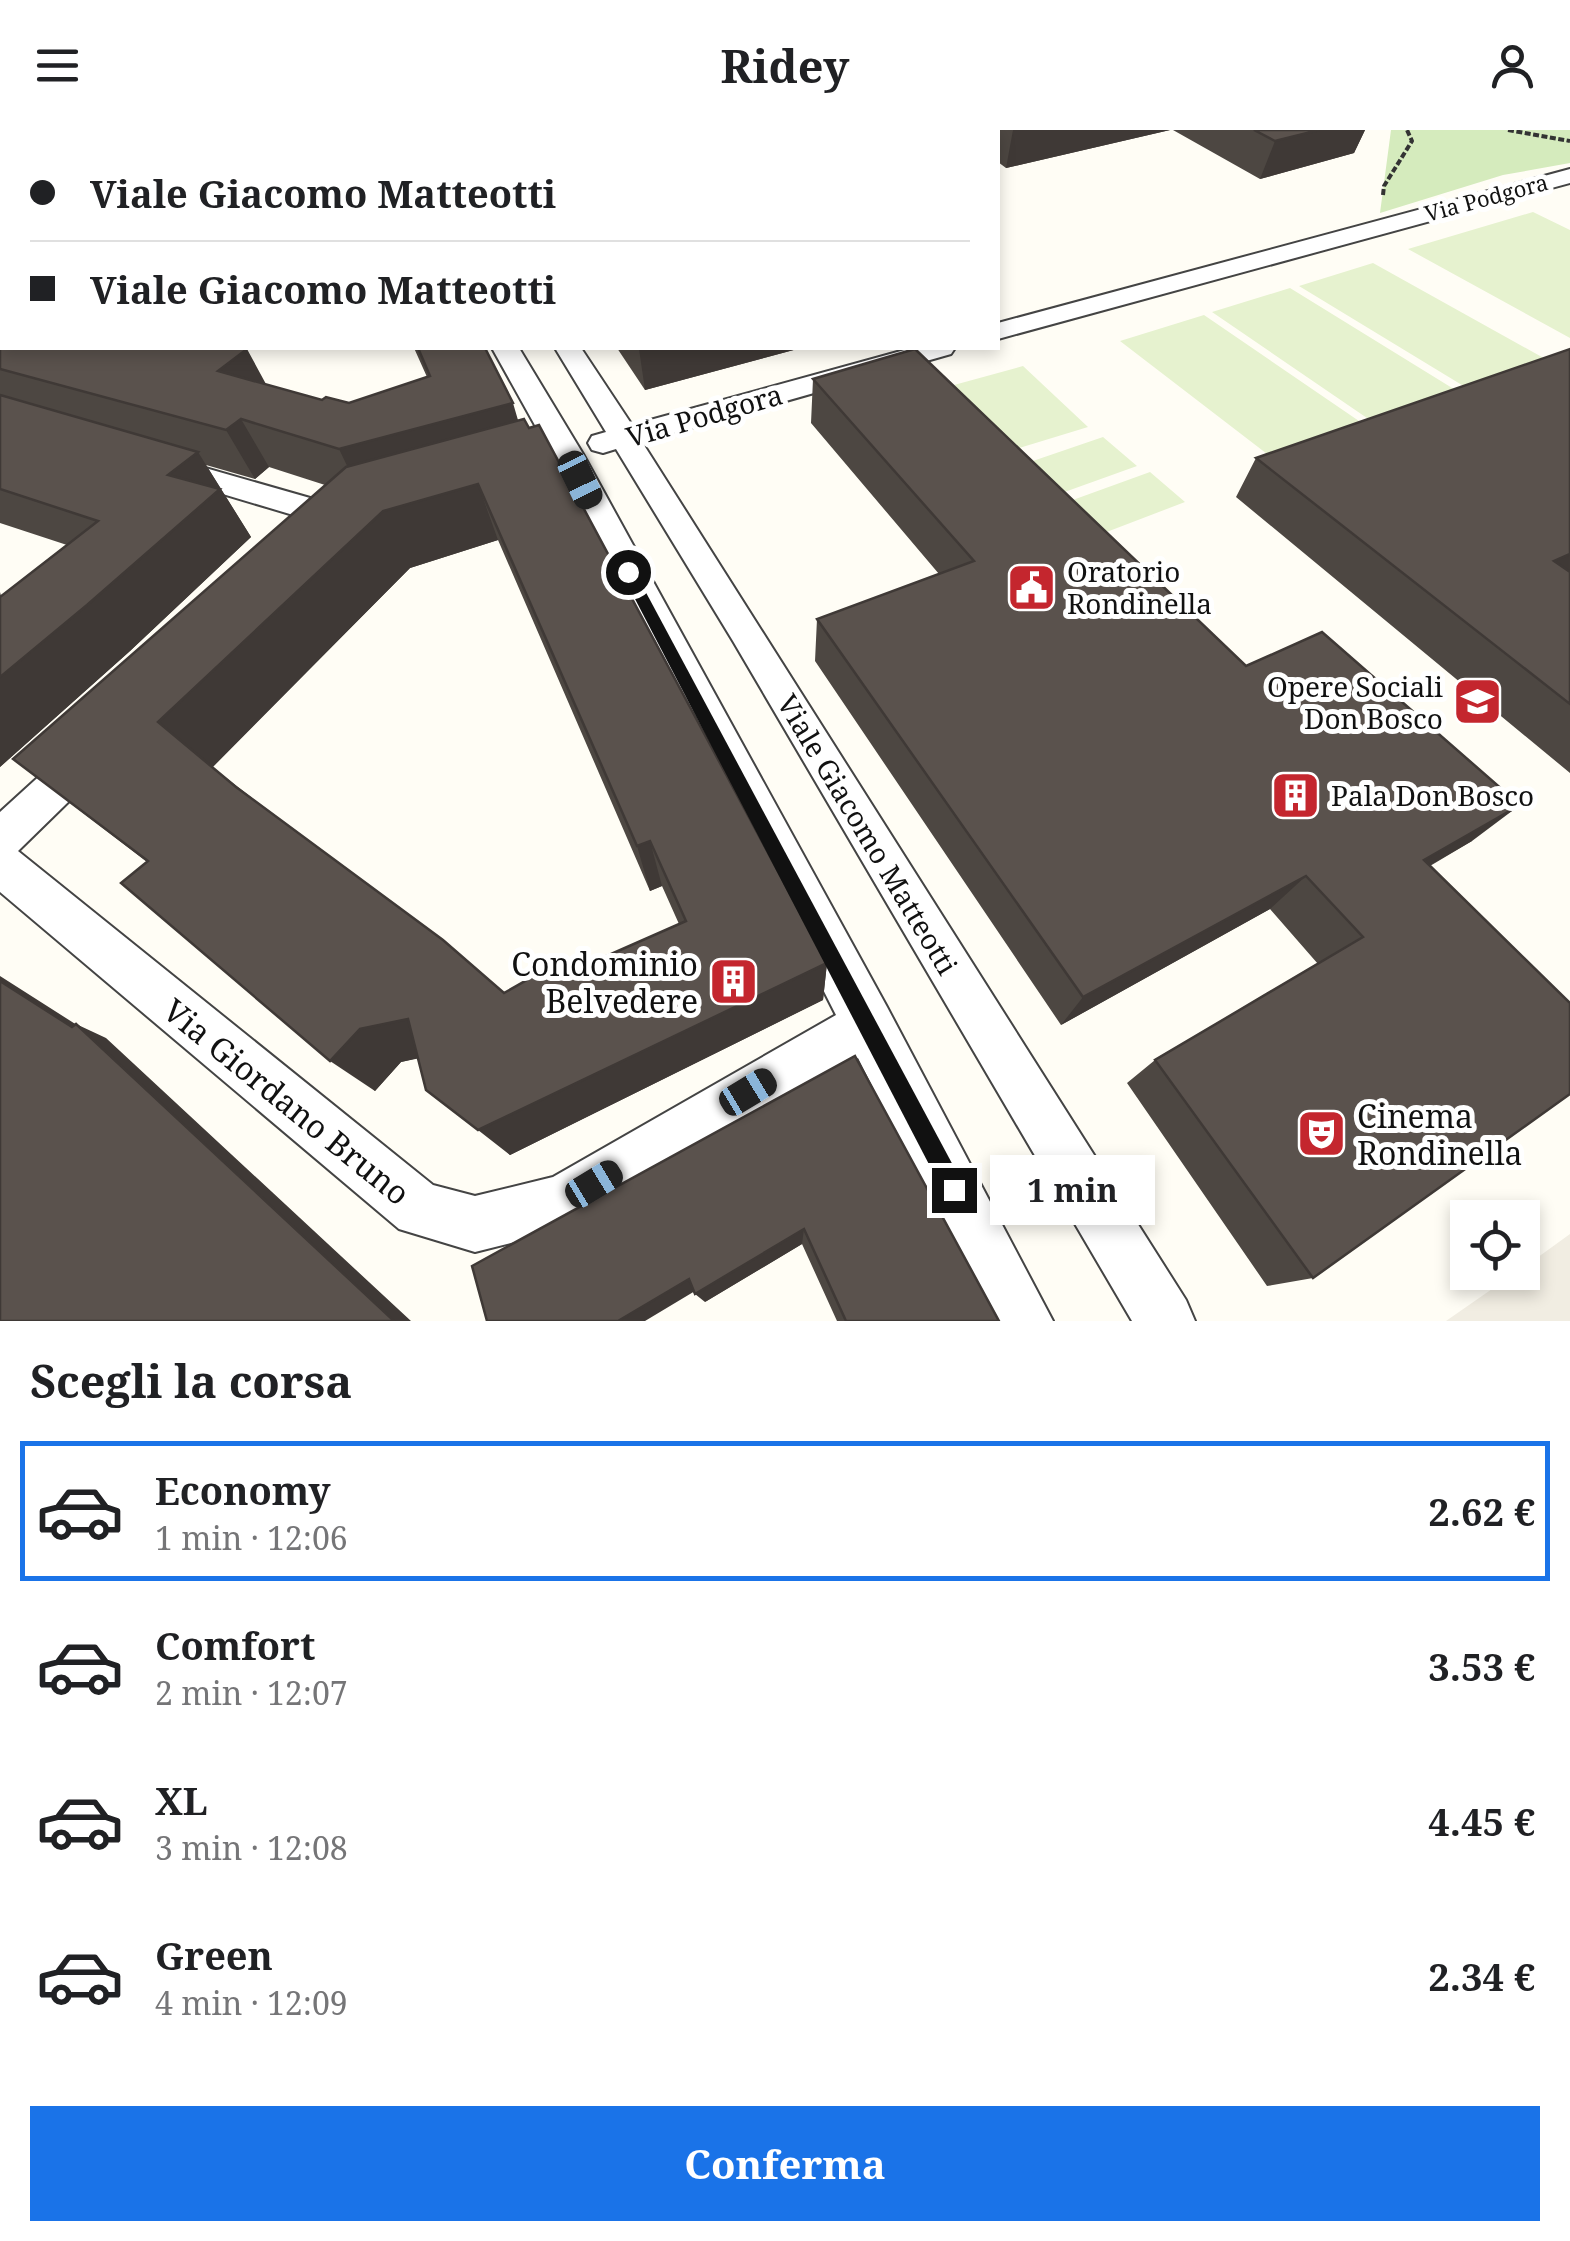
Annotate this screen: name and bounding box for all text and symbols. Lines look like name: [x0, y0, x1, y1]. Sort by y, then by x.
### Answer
text: Ridey: [721, 35, 849, 96]
icon: menu: [30, 38, 85, 93]
icon: person: [1485, 38, 1540, 93]
street label: Via Podgora: [1421, 166, 1551, 228]
text: Viale Giacomo Matteotti: [90, 167, 556, 219]
text: Viale Giacomo Matteotti: [90, 263, 556, 315]
street label: Via Podgora: [621, 375, 787, 455]
car: [553, 446, 607, 514]
route start: [606, 550, 651, 595]
place label: Oratorio Rondinella: [1067, 552, 1212, 622]
public building icon: Oratorio Rondinella: [1006, 561, 1058, 613]
place label: Opere Sociali Don Bosco: [1267, 667, 1443, 737]
school or university icon: Opere Sociali Don Bosco: [1452, 676, 1504, 728]
street label: Viale Giacomo Matteotti: [769, 687, 967, 981]
building icon: Pala Don Bosco: [1270, 769, 1322, 821]
place label: Pala Don Bosco: [1331, 776, 1534, 814]
place label: Condominio Belvedere: [511, 942, 698, 1022]
building icon: Condominio Belvedere: [707, 955, 759, 1007]
street label: Via Giordano Bruno: [155, 988, 419, 1214]
car: [715, 1064, 781, 1120]
place label: Cinema Rondinella: [1357, 1094, 1523, 1174]
theatre icon: Cinema Rondinella: [1296, 1107, 1348, 1159]
callout: 1 min: [989, 1155, 1154, 1225]
car: [561, 1156, 627, 1212]
route end: [932, 1168, 977, 1213]
text: 1 min: [1027, 1168, 1118, 1211]
map controls: [1450, 1200, 1540, 1290]
button: locate: [1450, 1200, 1540, 1290]
text: Scegli la corsa: [30, 1350, 352, 1411]
text: Economy: [155, 1464, 331, 1516]
icon: car: [35, 1466, 125, 1556]
text: 2.62 €: [1428, 1485, 1535, 1537]
text: 1 min · 12:06: [155, 1516, 348, 1559]
text: Comfort: [155, 1619, 315, 1671]
icon: car: [35, 1621, 125, 1711]
text: 3.53 €: [1428, 1640, 1535, 1692]
text: 2 min · 12:07: [155, 1671, 348, 1714]
text: XL: [155, 1774, 208, 1826]
icon: car: [35, 1776, 125, 1866]
text: 4.45 €: [1428, 1795, 1535, 1847]
text: 3 min · 12:08: [155, 1826, 348, 1869]
text: Green: [155, 1929, 273, 1981]
icon: car: [35, 1931, 125, 2021]
text: 2.34 €: [1428, 1950, 1535, 2002]
text: 4 min · 12:09: [155, 1981, 348, 2024]
button: Conferma: [30, 2106, 1540, 2221]

